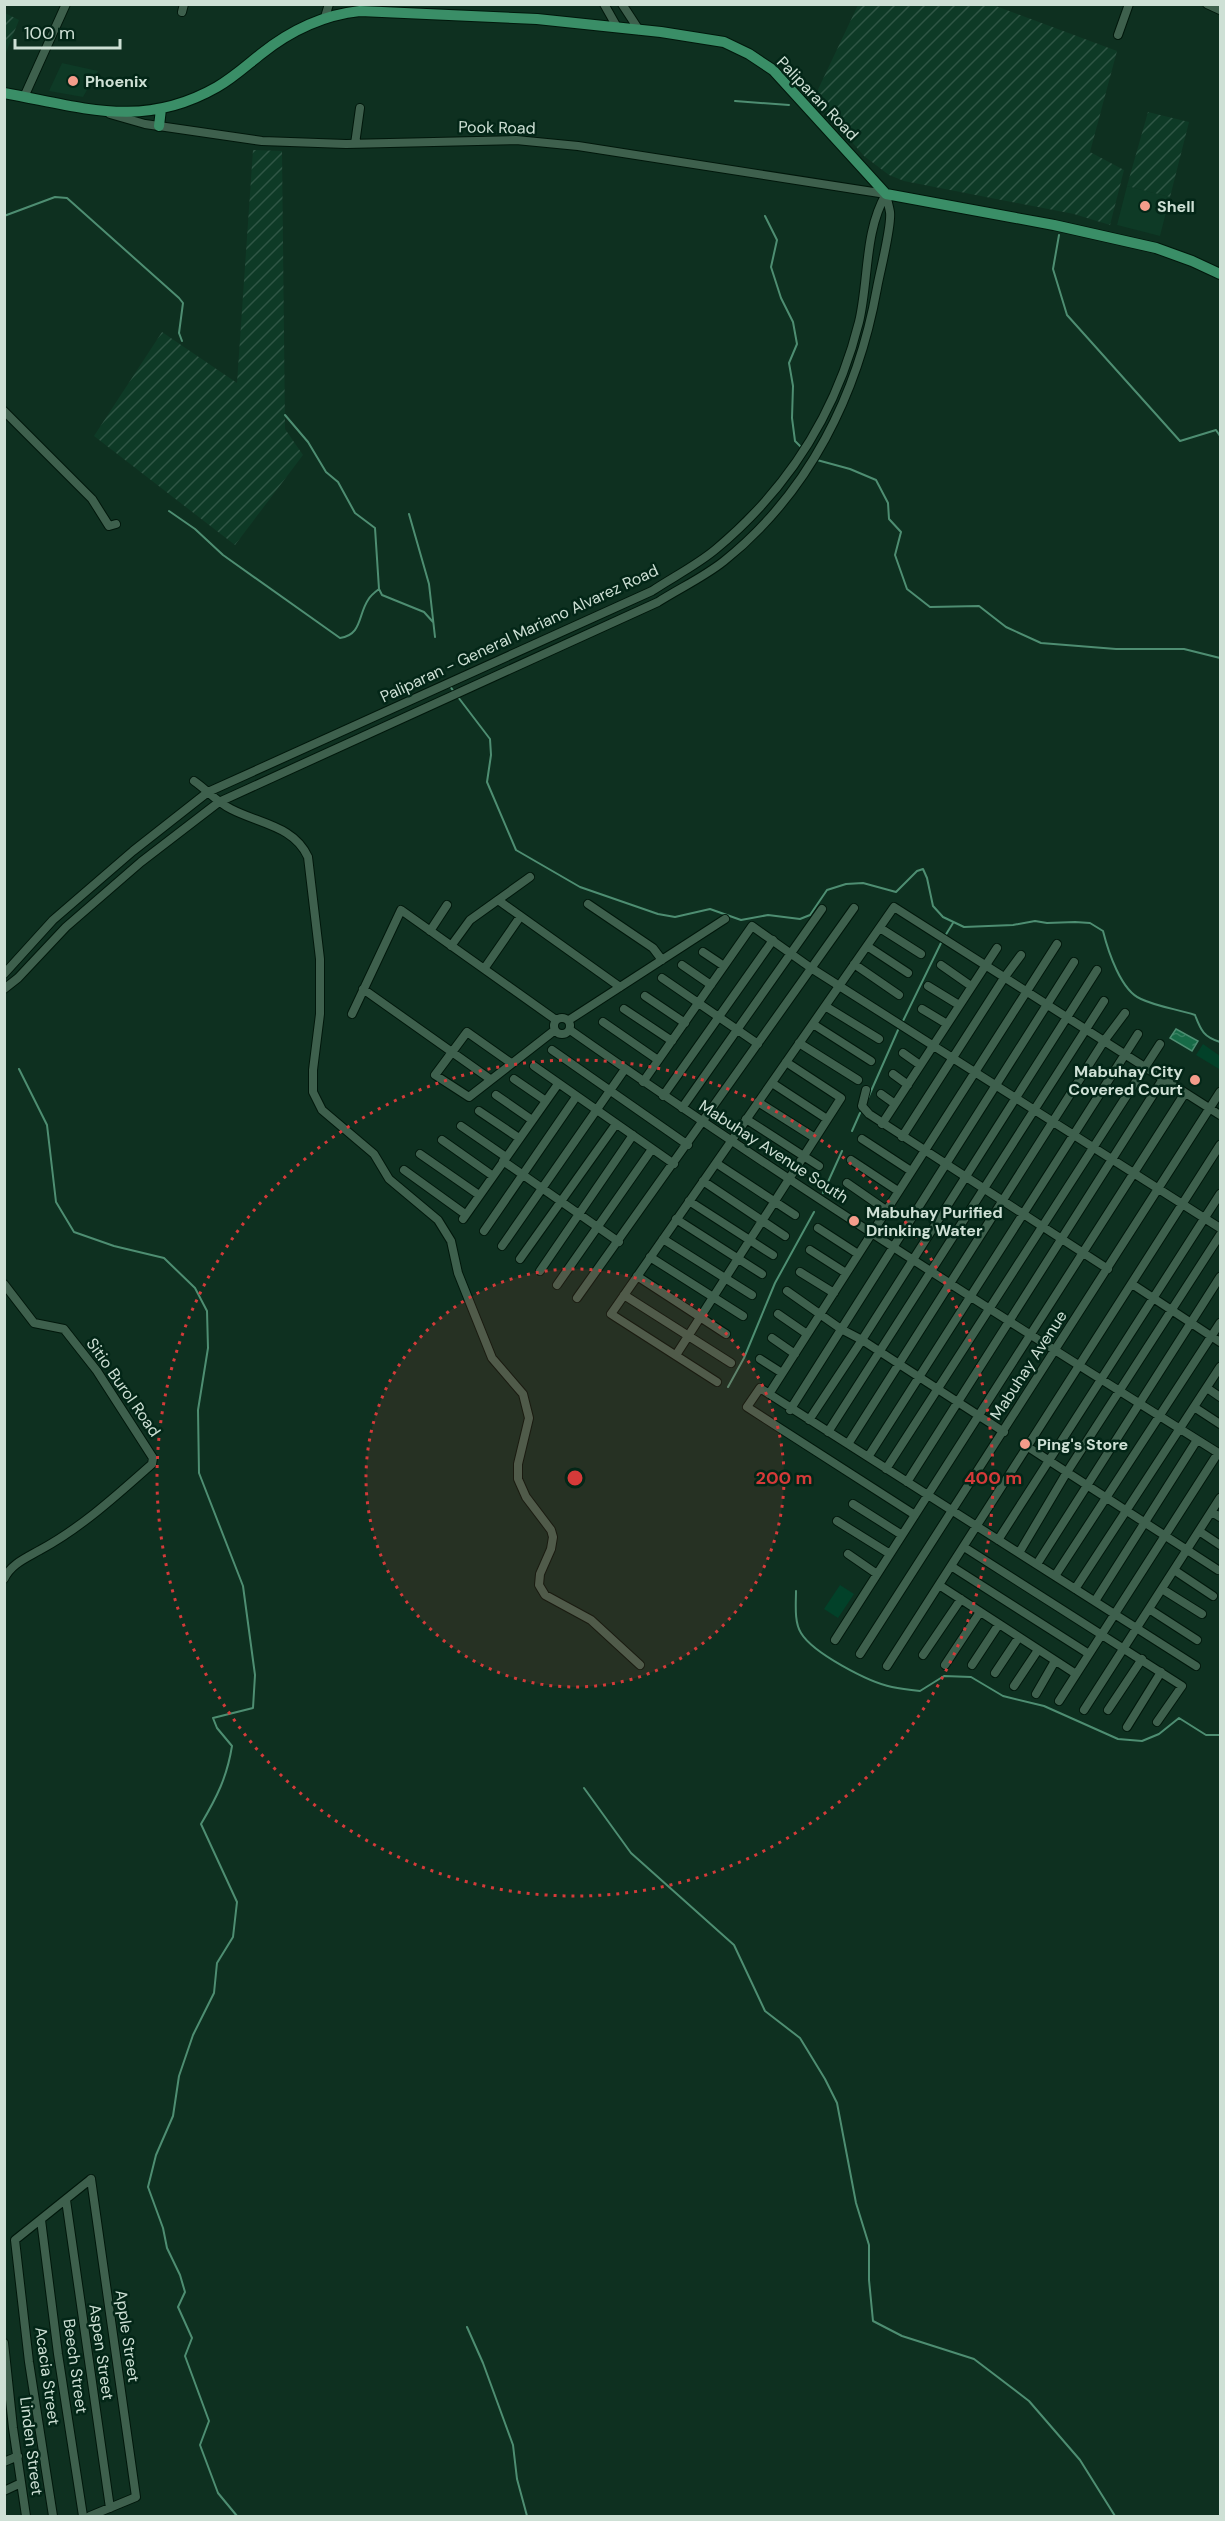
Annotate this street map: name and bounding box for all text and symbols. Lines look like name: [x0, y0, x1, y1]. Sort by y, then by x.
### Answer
scale bar: [15, 12, 120, 50]
text: 100 m: [24, 21, 75, 45]
street label: Paliparan Road: [772, 52, 863, 145]
place label: Phoenix: [85, 71, 148, 92]
marker: Phoenix: [66, 74, 80, 88]
street label: Pook Road: [458, 116, 536, 139]
place label: Shell: [1157, 196, 1195, 217]
marker: Shell: [1138, 199, 1152, 213]
street label: Paliparan - General Mariano Alvarez Road: [377, 560, 662, 707]
place label: Mabuhay City Covered Court: [1068, 1061, 1183, 1100]
marker: Mabuhay City Covered Court: [1188, 1073, 1202, 1087]
street label: Mabuhay Avenue South: [695, 1095, 852, 1208]
place label: Mabuhay Purified Drinking Water: [866, 1202, 1003, 1241]
marker: Mabuhay Purified Drinking Water: [847, 1214, 861, 1228]
street label: Mabuhay Avenue: [985, 1306, 1072, 1424]
street label: Sitio Burol Road: [82, 1334, 165, 1441]
place label: Ping's Store: [1037, 1434, 1128, 1455]
marker: Ping's Store: [1018, 1437, 1032, 1451]
text: 200 m: [756, 1466, 812, 1490]
text: 400 m: [964, 1466, 1022, 1490]
centre of rings: [565, 1468, 585, 1488]
street label: Apple Street: [111, 2289, 144, 2384]
street label: Aspen Street: [84, 2303, 119, 2401]
street label: Beech Street: [58, 2317, 93, 2415]
street label: Acacia Street: [30, 2325, 65, 2427]
street label: Linden Street: [15, 2395, 48, 2497]

